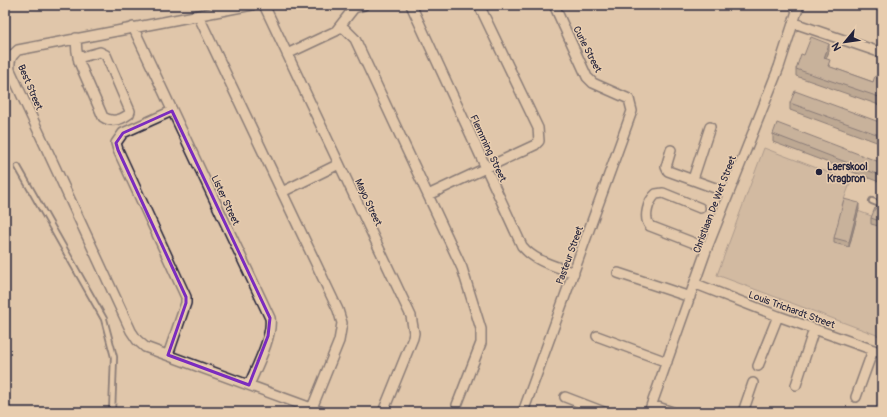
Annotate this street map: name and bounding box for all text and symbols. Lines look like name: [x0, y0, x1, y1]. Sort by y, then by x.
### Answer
north arrow: [825, 22, 865, 62]
street label: Curie Street: [570, 24, 604, 76]
text: N: [829, 40, 844, 53]
street label: Best Street: [15, 63, 45, 113]
street label: Flemming Street: [467, 113, 509, 185]
street label: Christiaan De Wet Street: [691, 153, 739, 255]
place label: Laerskool Kragbron: [827, 161, 868, 185]
marker: Laerskool Kragbron: [814, 167, 824, 177]
street label: Lister Street: [208, 174, 242, 228]
street label: Mayo Street: [352, 177, 385, 229]
street label: Pasteur Street: [554, 224, 586, 286]
street label: Louis Trichardt Street: [747, 289, 837, 331]

